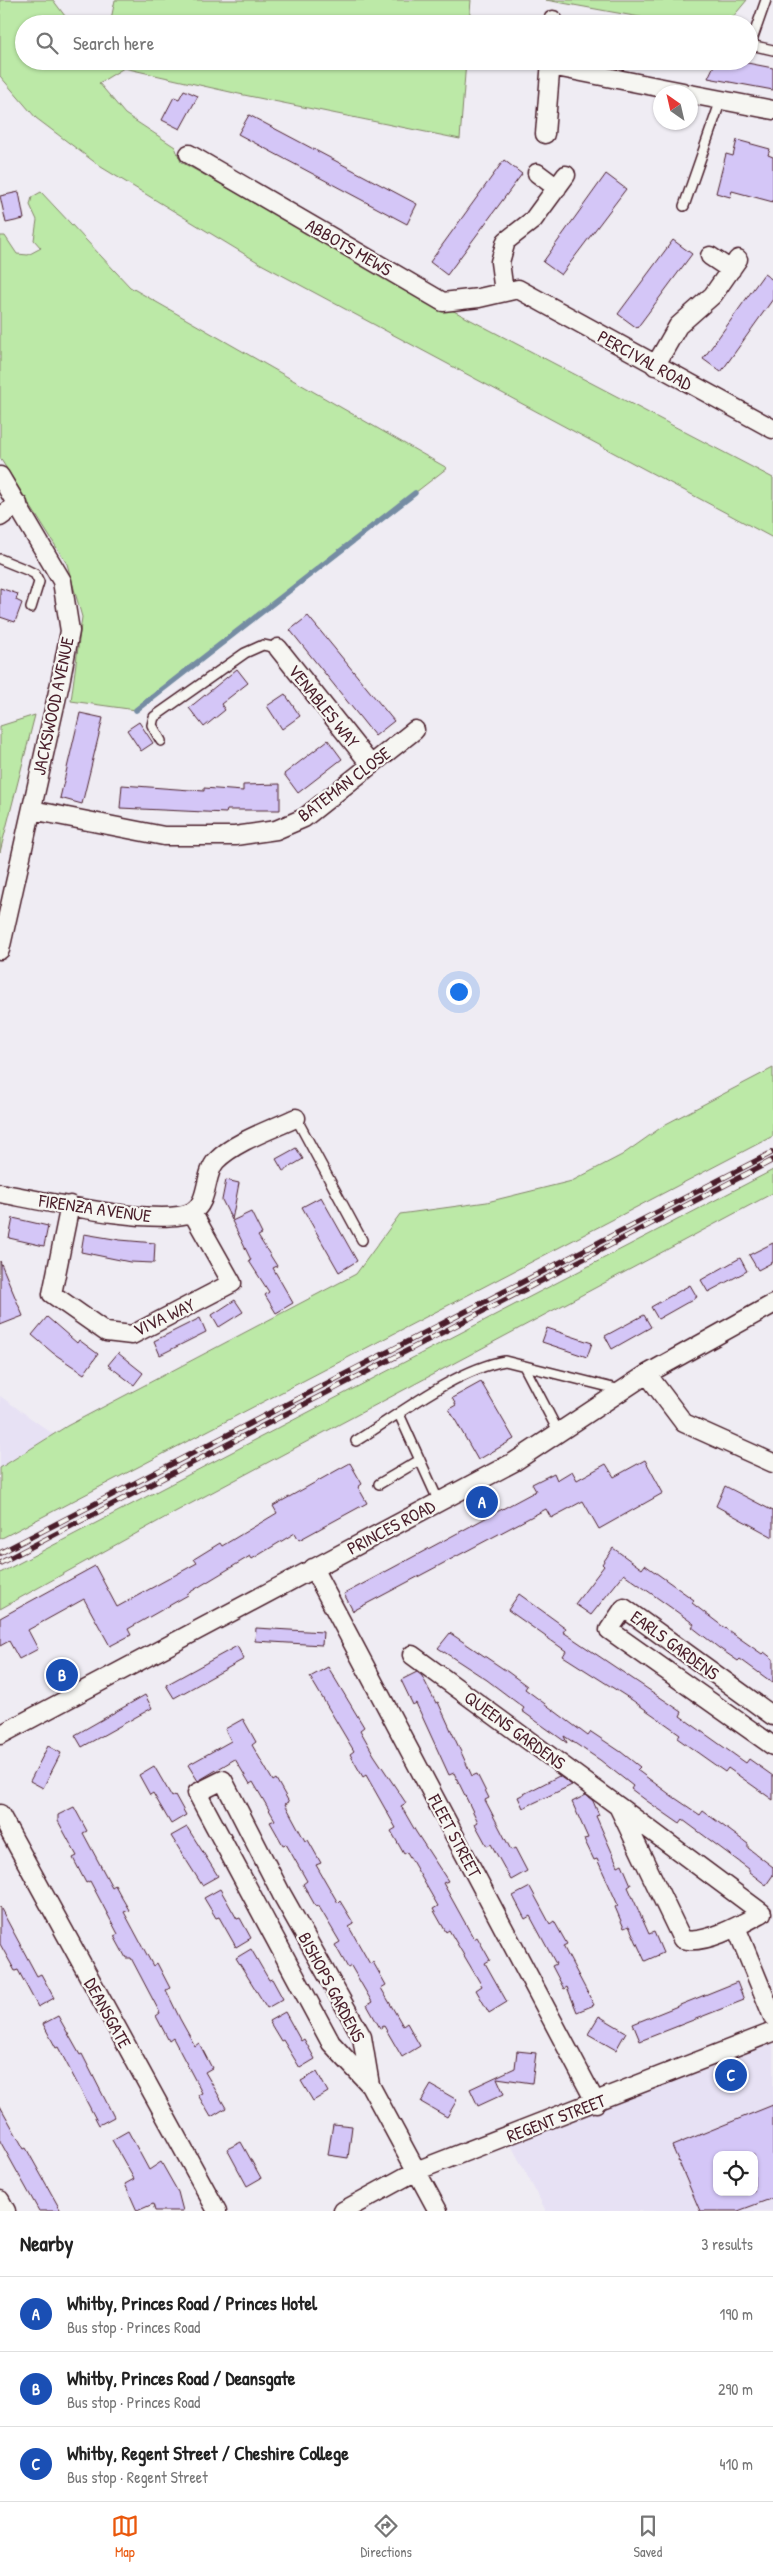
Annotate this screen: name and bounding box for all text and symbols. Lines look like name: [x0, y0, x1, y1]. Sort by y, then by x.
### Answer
search box: [15, 15, 758, 70]
icon: search: [33, 29, 61, 57]
text: Search here: [73, 30, 154, 56]
north arrow: [653, 85, 698, 130]
street label: ABBOTS MEWS: [301, 212, 397, 282]
street label: PERCIVAL ROAD: [593, 324, 697, 396]
street label: JACKSWOOD AVENUE: [26, 634, 80, 778]
street label: VENABLES WAY: [283, 659, 365, 753]
street label: BATEMAN CLOSE: [292, 741, 396, 827]
your location: [446, 979, 472, 1005]
street label: FIRENZA AVENUE: [36, 1188, 153, 1228]
street label: VIVA WAY: [129, 1292, 199, 1342]
pin: A: [466, 1483, 498, 1521]
street label: PRINCES ROAD: [343, 1493, 440, 1561]
street label: EARLS GARDENS: [626, 1604, 724, 1686]
pin: B: [46, 1656, 78, 1694]
street label: QUEENS GARDENS: [459, 1685, 571, 1775]
street label: FLEET STREET: [422, 1789, 488, 1883]
street label: BISHOPS GARDENS: [293, 1928, 371, 2046]
street label: DEANSGATE: [78, 1973, 138, 2053]
pin: C: [715, 2056, 747, 2094]
street label: REGENT STREET: [503, 2087, 610, 2148]
map controls: [713, 2151, 758, 2196]
button: locate: [713, 2151, 758, 2196]
text: Nearby: [20, 2229, 73, 2258]
text: 3 results: [701, 2233, 753, 2255]
text: Whitby, Princes Road / Princes Hotel: [67, 2290, 317, 2316]
text: A: [32, 2303, 40, 2325]
text: 190 m: [720, 2303, 753, 2325]
text: Bus stop · Princes Road: [67, 2316, 200, 2338]
text: Whitby, Princes Road / Deansgate: [67, 2365, 295, 2391]
text: B: [32, 2378, 40, 2400]
text: 290 m: [718, 2378, 753, 2400]
text: Bus stop · Princes Road: [67, 2391, 200, 2413]
text: Whitby, Regent Street / Cheshire College: [67, 2440, 349, 2466]
text: C: [32, 2453, 40, 2475]
text: 410 m: [719, 2453, 753, 2475]
text: Bus stop · Regent Street: [67, 2466, 208, 2488]
tab: Map: [111, 2512, 139, 2561]
tab: Directions: [360, 2512, 412, 2561]
tab: Saved: [634, 2512, 662, 2561]

